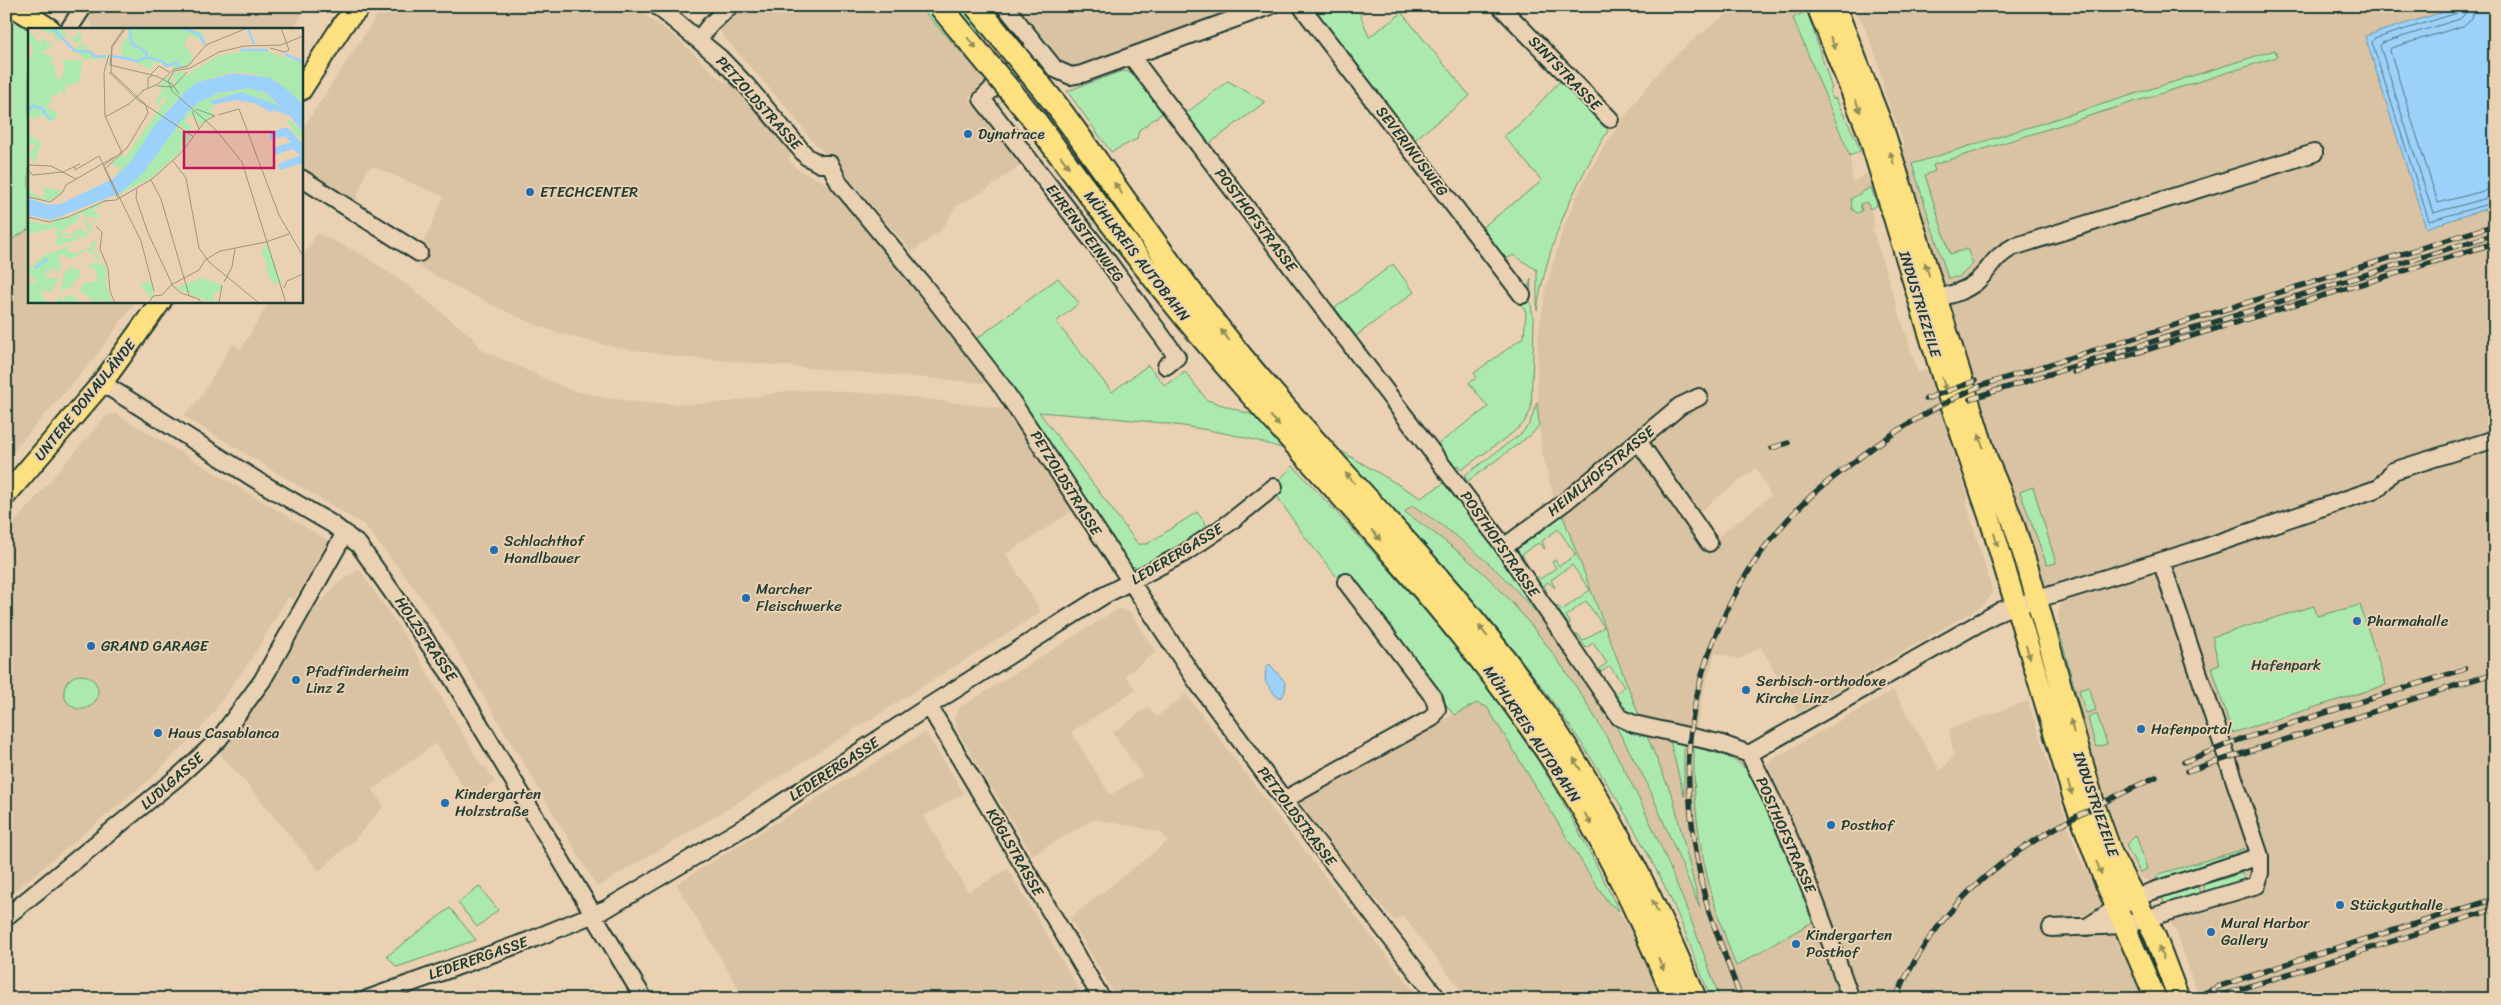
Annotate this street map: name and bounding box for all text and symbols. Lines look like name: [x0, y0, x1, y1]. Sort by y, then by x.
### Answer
inset map: [28, 28, 302, 302]
street label: SINTSTRASSE: [1522, 29, 1609, 118]
one-way arrow: [966, 36, 977, 49]
one-way arrow: [1829, 36, 1837, 51]
street label: PETZOLDSTRASSE: [709, 50, 810, 157]
one-way arrow: [1854, 99, 1862, 114]
street label: SEVERINUSWEG: [1369, 100, 1455, 202]
place label: Dynatrace: [978, 121, 1045, 147]
marker: Dynatrace: [962, 128, 974, 140]
one-way arrow: [1888, 151, 1896, 166]
one-way arrow: [1060, 155, 1070, 169]
street label: POSTHOFSTRASSE: [1208, 162, 1305, 279]
street label: EHRENSTEINWEG: [1039, 178, 1131, 288]
place label: ETECHCENTER: [540, 179, 638, 205]
one-way arrow: [1112, 182, 1123, 195]
street label: MÜHLKREIS AUTOBAHN: [1077, 185, 1197, 328]
marker: ETECHCENTER: [524, 186, 536, 198]
street label: INDUSTRIEZEILE: [1891, 246, 1949, 362]
one-way arrow: [1923, 261, 1931, 276]
one-way arrow: [1220, 329, 1231, 342]
street label: UNTERE DONAULÄNDE: [27, 332, 144, 467]
one-way arrow: [1941, 377, 1949, 392]
one-way arrow: [1269, 415, 1281, 427]
street label: HEIMLHOFSTRASSE: [1541, 418, 1662, 523]
street label: PETZOLDSTRASSE: [1023, 425, 1110, 542]
one-way arrow: [1977, 433, 1984, 448]
one-way arrow: [1344, 473, 1356, 485]
street label: POSTHOFSTRASSE: [1453, 485, 1548, 604]
street label: LEDERERGASSE: [1126, 515, 1230, 592]
place label: Schlachthof Handlbauer: [504, 528, 585, 571]
one-way arrow: [1370, 528, 1382, 540]
one-way arrow: [1992, 532, 2000, 548]
marker: Schlachthof Handlbauer: [488, 544, 500, 556]
place label: Marcher Fleischwerke: [756, 576, 842, 619]
street label: HOLZSTRASSE: [388, 591, 465, 688]
marker: Marcher Fleischwerke: [740, 592, 752, 604]
place label: Pharmahalle: [2367, 608, 2449, 634]
marker: Pharmahalle: [2351, 615, 2363, 627]
one-way arrow: [1477, 625, 1488, 638]
place label: GRAND GARAGE: [101, 633, 210, 659]
marker: GRAND GARAGE: [85, 640, 97, 652]
one-way arrow: [2024, 645, 2032, 660]
park label: Hafenpark: [2251, 652, 2321, 678]
place label: Pfadfinderheim Linz 2: [306, 658, 409, 701]
street label: MÜHLKREIS AUTOBAHN: [1476, 660, 1588, 808]
place label: Serbisch-orthodoxe Kirche Linz: [1756, 668, 1886, 711]
marker: Pfadfinderheim Linz 2: [290, 674, 302, 686]
marker: Serbisch-orthodoxe Kirche Linz: [1740, 684, 1752, 696]
place label: Hafenportal: [2151, 716, 2232, 742]
one-way arrow: [2067, 719, 2075, 734]
place label: Haus Casablanca: [168, 720, 280, 746]
marker: Hafenportal: [2135, 723, 2147, 735]
marker: Haus Casablanca: [152, 727, 164, 739]
street label: LEDERERGASSE: [783, 729, 886, 808]
street label: LUDLGASSE: [134, 745, 211, 816]
street label: INDUSTRIEZEILE: [2065, 747, 2127, 862]
one-way arrow: [1572, 757, 1581, 770]
street label: PETZOLDSTRASSE: [1251, 760, 1344, 873]
street label: POSTHOFSTRASSE: [1749, 773, 1824, 899]
place label: Kindergarten Holzstraße: [455, 781, 541, 824]
one-way arrow: [2066, 781, 2074, 796]
marker: Kindergarten Holzstraße: [439, 797, 451, 809]
street label: KÖGLSTRASSE: [979, 803, 1052, 903]
one-way arrow: [1584, 811, 1592, 826]
place label: Posthof: [1841, 812, 1896, 838]
marker: Posthof: [1825, 819, 1837, 831]
one-way arrow: [2095, 861, 2103, 876]
place label: Stückguthalle: [2350, 892, 2443, 918]
one-way arrow: [1650, 899, 1658, 913]
marker: Stückguthalle: [2334, 899, 2346, 911]
place label: Mural Harbor Gallery: [2221, 910, 2310, 953]
place label: Kindergarten Posthof: [1806, 922, 1892, 965]
marker: Mural Harbor Gallery: [2205, 926, 2217, 938]
street label: LEDERERGASSE: [425, 928, 533, 987]
marker: Kindergarten Posthof: [1790, 938, 1802, 950]
one-way arrow: [2157, 946, 2165, 960]
one-way arrow: [1657, 957, 1665, 971]

